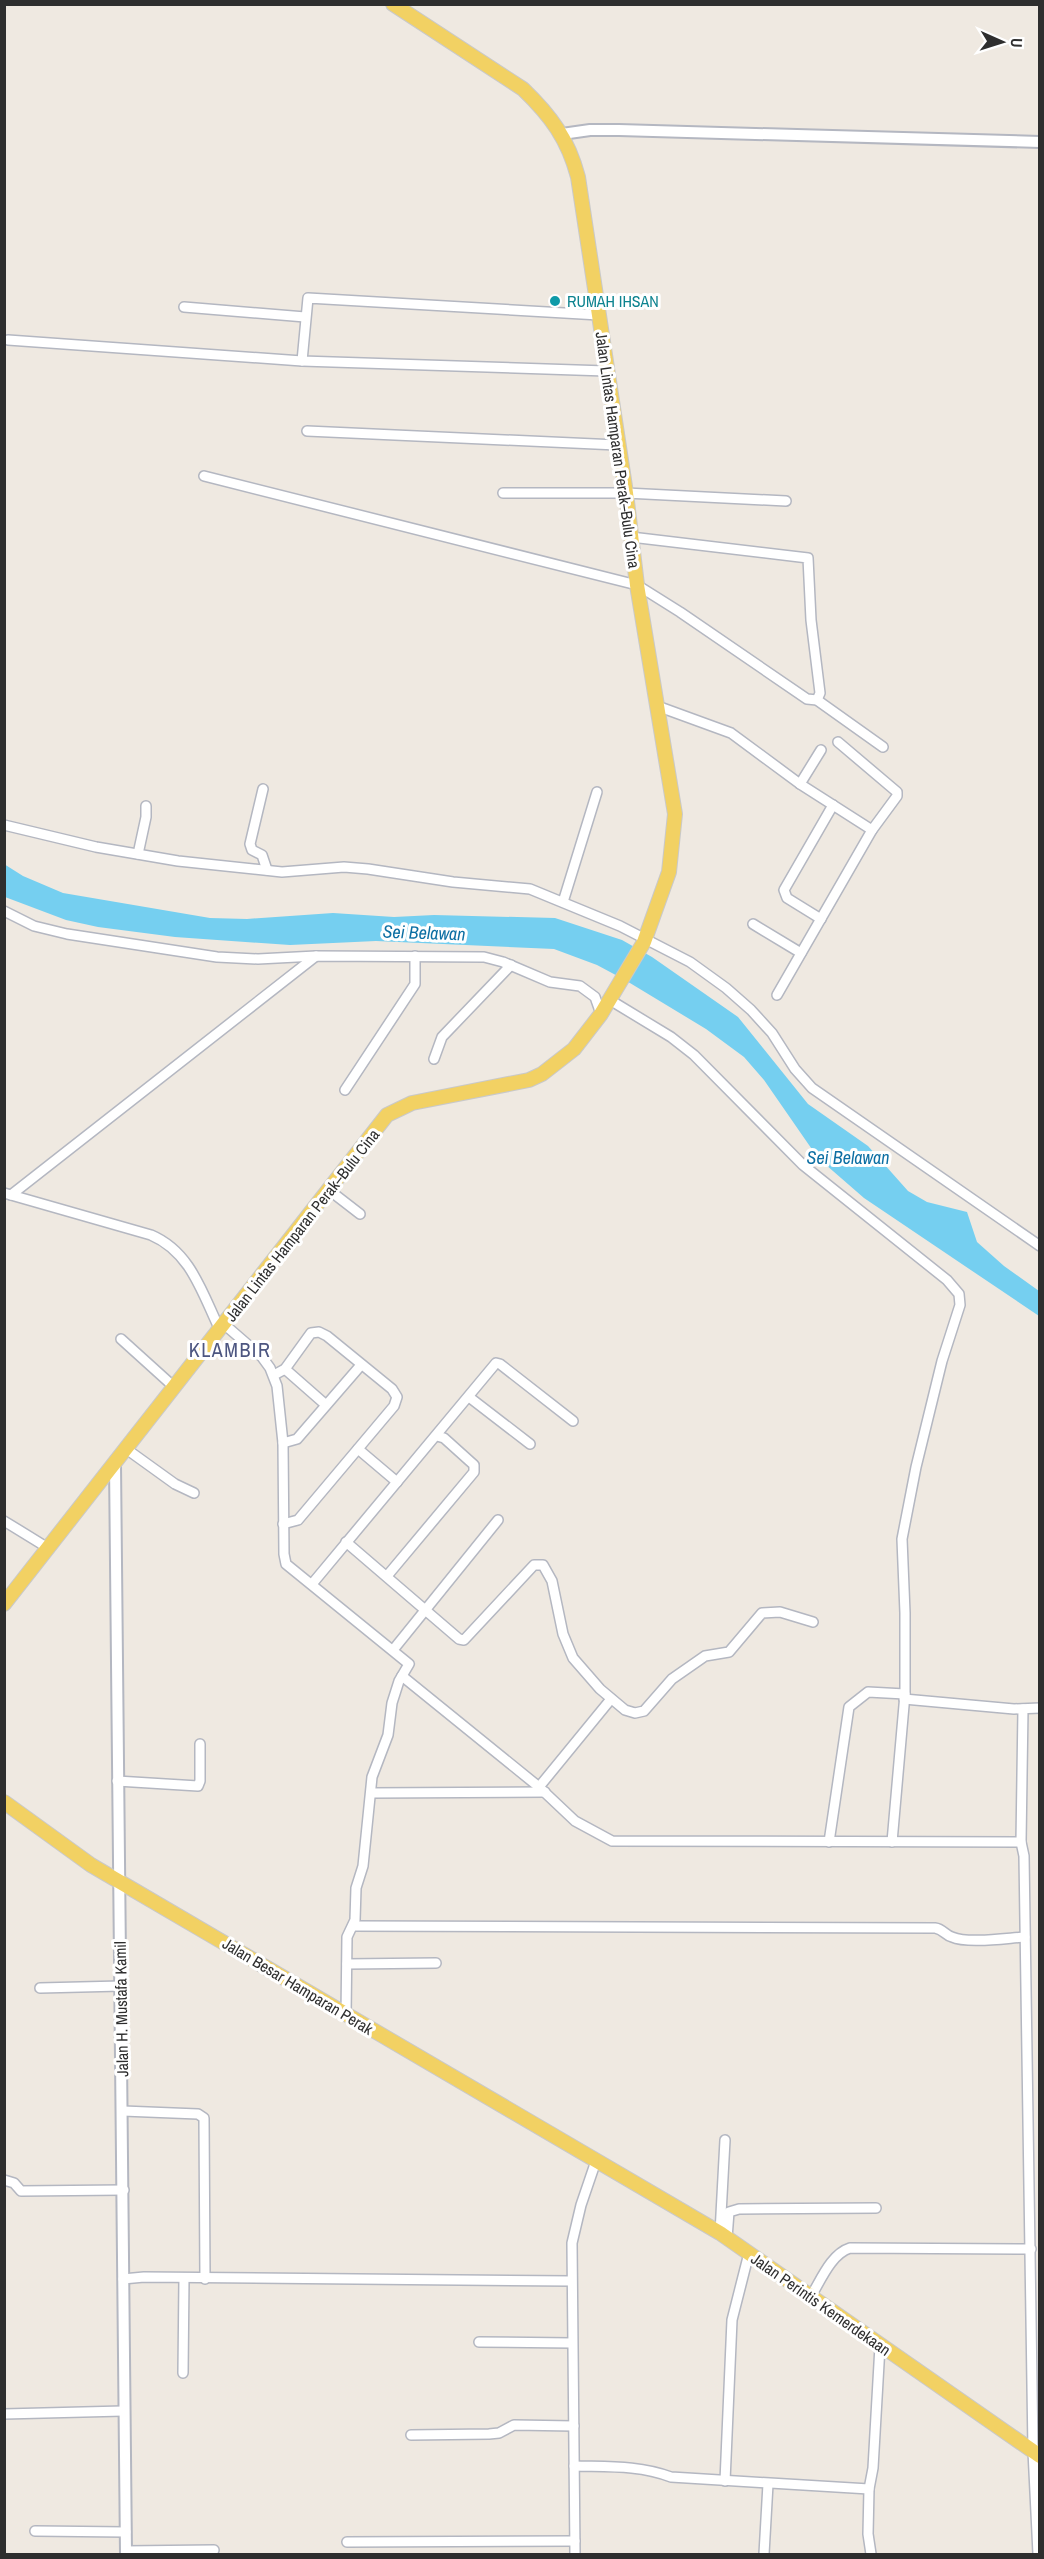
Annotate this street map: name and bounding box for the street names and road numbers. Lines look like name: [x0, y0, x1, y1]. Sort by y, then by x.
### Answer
street label: Jalan Lintas Hamparan Perak–Bulu Cina: [591, 330, 646, 570]
street label: Jalan Lintas Hamparan Perak–Bulu Cina: [220, 1124, 385, 1326]
street label: Jalan Besar Hamparan Perak: [219, 1932, 378, 2040]
street label: Jalan H. Mustafa Kamil: [109, 1941, 133, 2077]
street label: Jalan Perintis Kemerdekaan: [747, 2248, 895, 2360]

